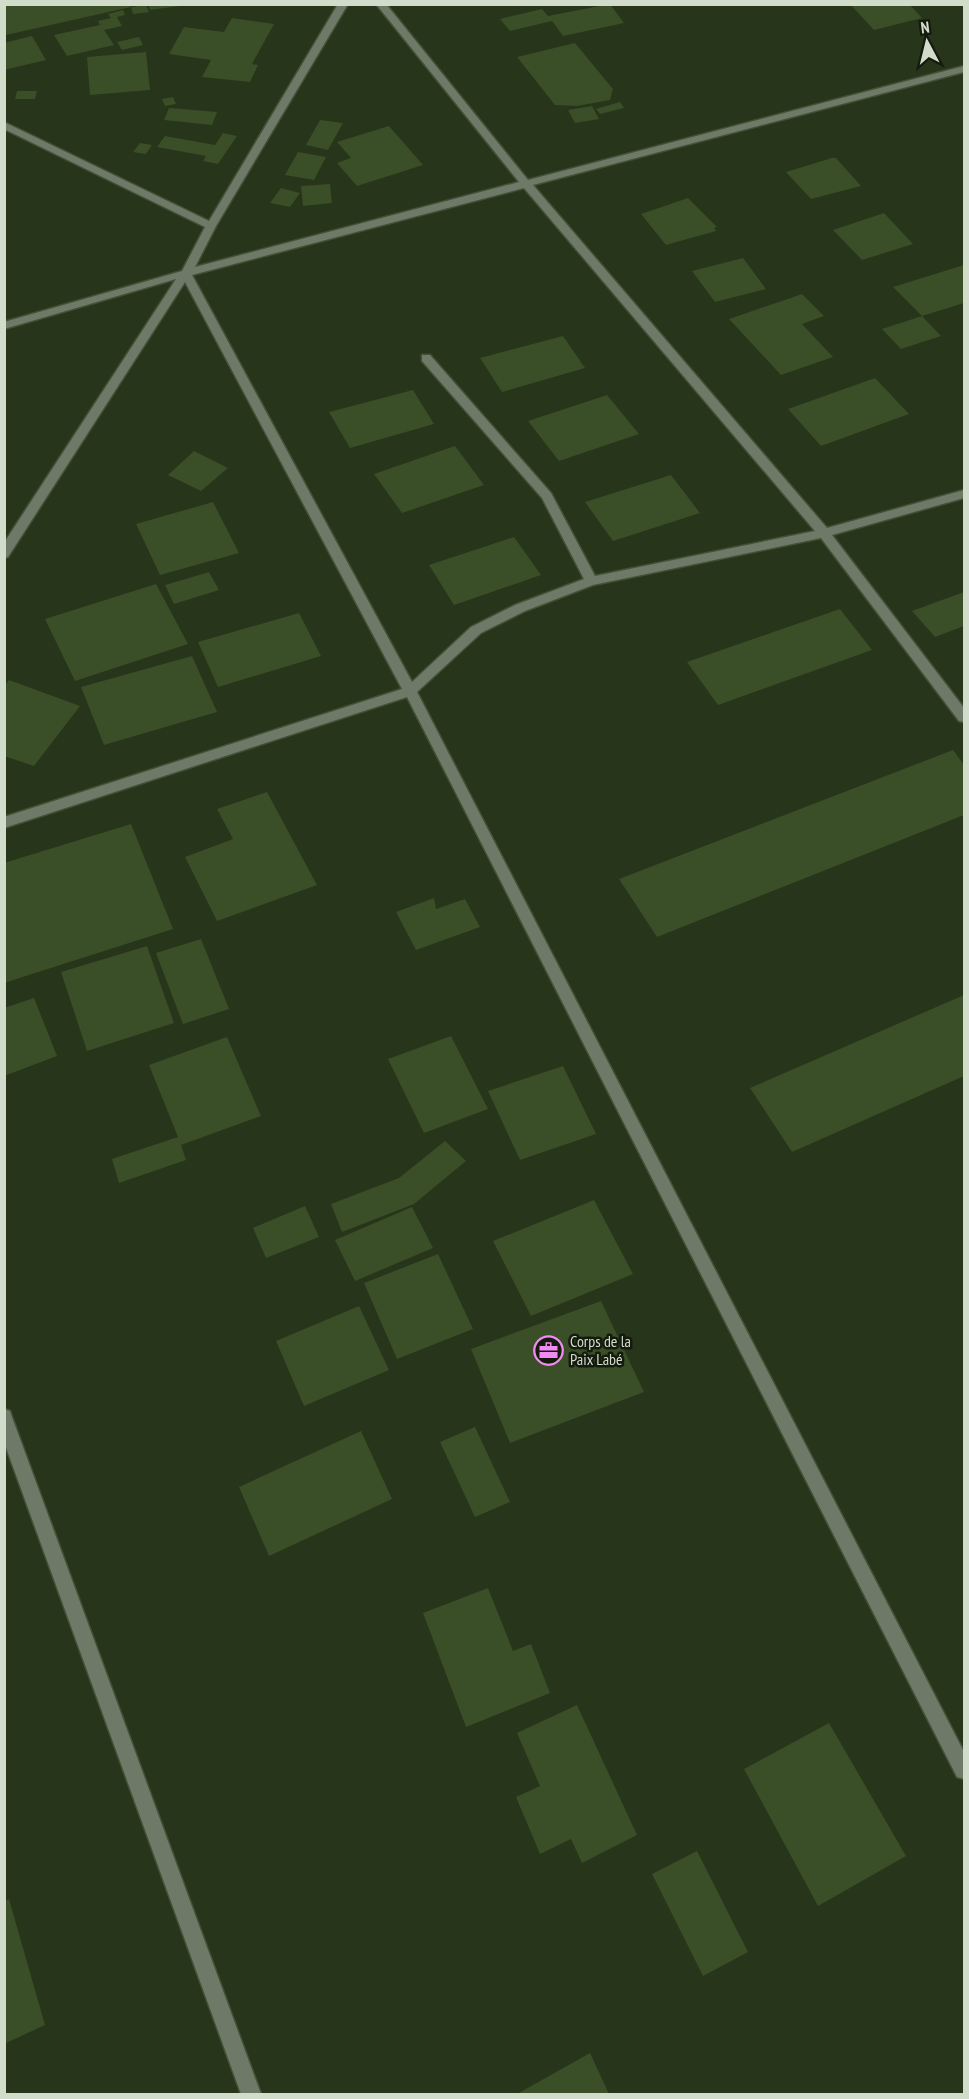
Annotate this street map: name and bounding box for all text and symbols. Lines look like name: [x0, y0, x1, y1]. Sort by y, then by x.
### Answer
north arrow: [897, 12, 957, 72]
text: N: [920, 17, 931, 38]
place label: Corps de la Paix Labé: [570, 1331, 631, 1369]
office icon: Corps de la Paix Labé: [533, 1334, 565, 1366]

